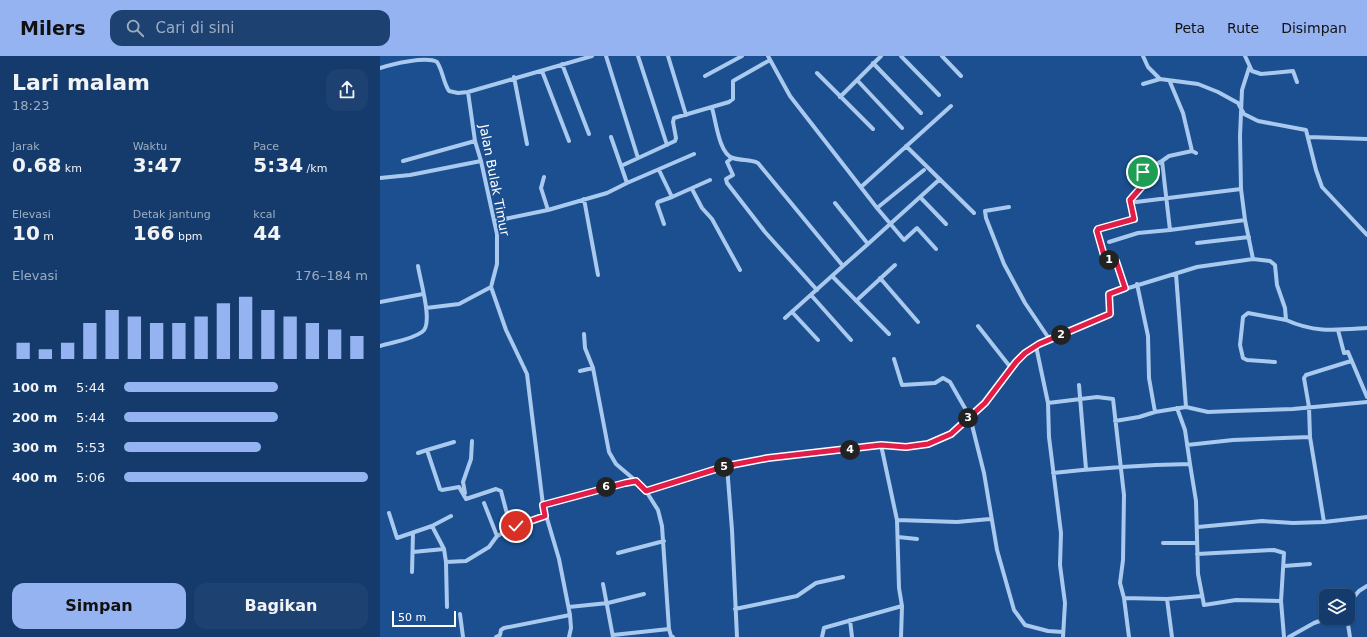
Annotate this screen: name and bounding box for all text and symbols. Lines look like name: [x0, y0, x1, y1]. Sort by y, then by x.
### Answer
search box: [110, 10, 390, 46]
text: Milers: [20, 17, 86, 39]
icon: search: [124, 17, 146, 39]
text: Cari di sini: [156, 19, 234, 37]
text: Peta: [1174, 20, 1205, 36]
text: Rute: [1227, 20, 1259, 36]
text: Disimpan: [1281, 20, 1347, 36]
button: share: [326, 69, 368, 111]
text: Lari malam: [12, 70, 150, 95]
text: 18:23: [12, 98, 49, 113]
street label: Jalan Bulak Timur: [476, 122, 513, 238]
text: Jarak: [12, 140, 40, 153]
text: Waktu: [133, 140, 167, 153]
text: Pace: [253, 140, 279, 153]
text: 0.68: [12, 153, 61, 177]
text: 3:47: [133, 153, 182, 177]
text: 5:34: [253, 153, 303, 177]
pin: [1126, 155, 1160, 189]
icon: arrive: [1132, 161, 1154, 183]
text: km: [61, 162, 82, 175]
text: /km: [303, 162, 327, 175]
text: Elevasi: [12, 208, 51, 221]
text: Detak jantung: [133, 208, 211, 221]
text: kcal: [253, 208, 276, 221]
text: 10: [12, 221, 40, 245]
text: 166: [133, 221, 174, 245]
text: 44: [253, 221, 281, 245]
text: m: [40, 230, 54, 243]
text: bpm: [174, 230, 203, 243]
pin: 1: [1099, 250, 1119, 270]
text: 1: [1105, 253, 1113, 266]
text: Elevasi: [12, 268, 58, 283]
text: 176–184 m: [295, 268, 368, 283]
pin: 2: [1051, 325, 1071, 345]
text: 2: [1057, 328, 1065, 341]
text: 100 m: [12, 380, 57, 395]
text: 5:44: [76, 380, 105, 395]
pin: 3: [958, 408, 978, 428]
text: 200 m: [12, 410, 57, 425]
text: 5:44: [76, 410, 105, 425]
text: 3: [964, 411, 972, 424]
text: 300 m: [12, 440, 57, 455]
text: 5:53: [76, 440, 105, 455]
pin: 4: [840, 440, 860, 460]
text: 4: [846, 443, 854, 456]
pin: 5: [714, 457, 734, 477]
text: 5: [720, 460, 728, 473]
text: 400 m: [12, 470, 57, 485]
text: 5:06: [76, 470, 105, 485]
pin: 6: [596, 477, 616, 497]
text: 6: [602, 480, 610, 493]
pin: [499, 509, 533, 543]
icon: check: [505, 515, 527, 537]
button: Simpan: [12, 583, 186, 629]
button: Bagikan: [194, 583, 368, 629]
map controls: [1319, 589, 1355, 625]
button: layers: [1319, 589, 1355, 625]
scale bar: [392, 609, 456, 628]
text: 50 m: [398, 611, 426, 624]

